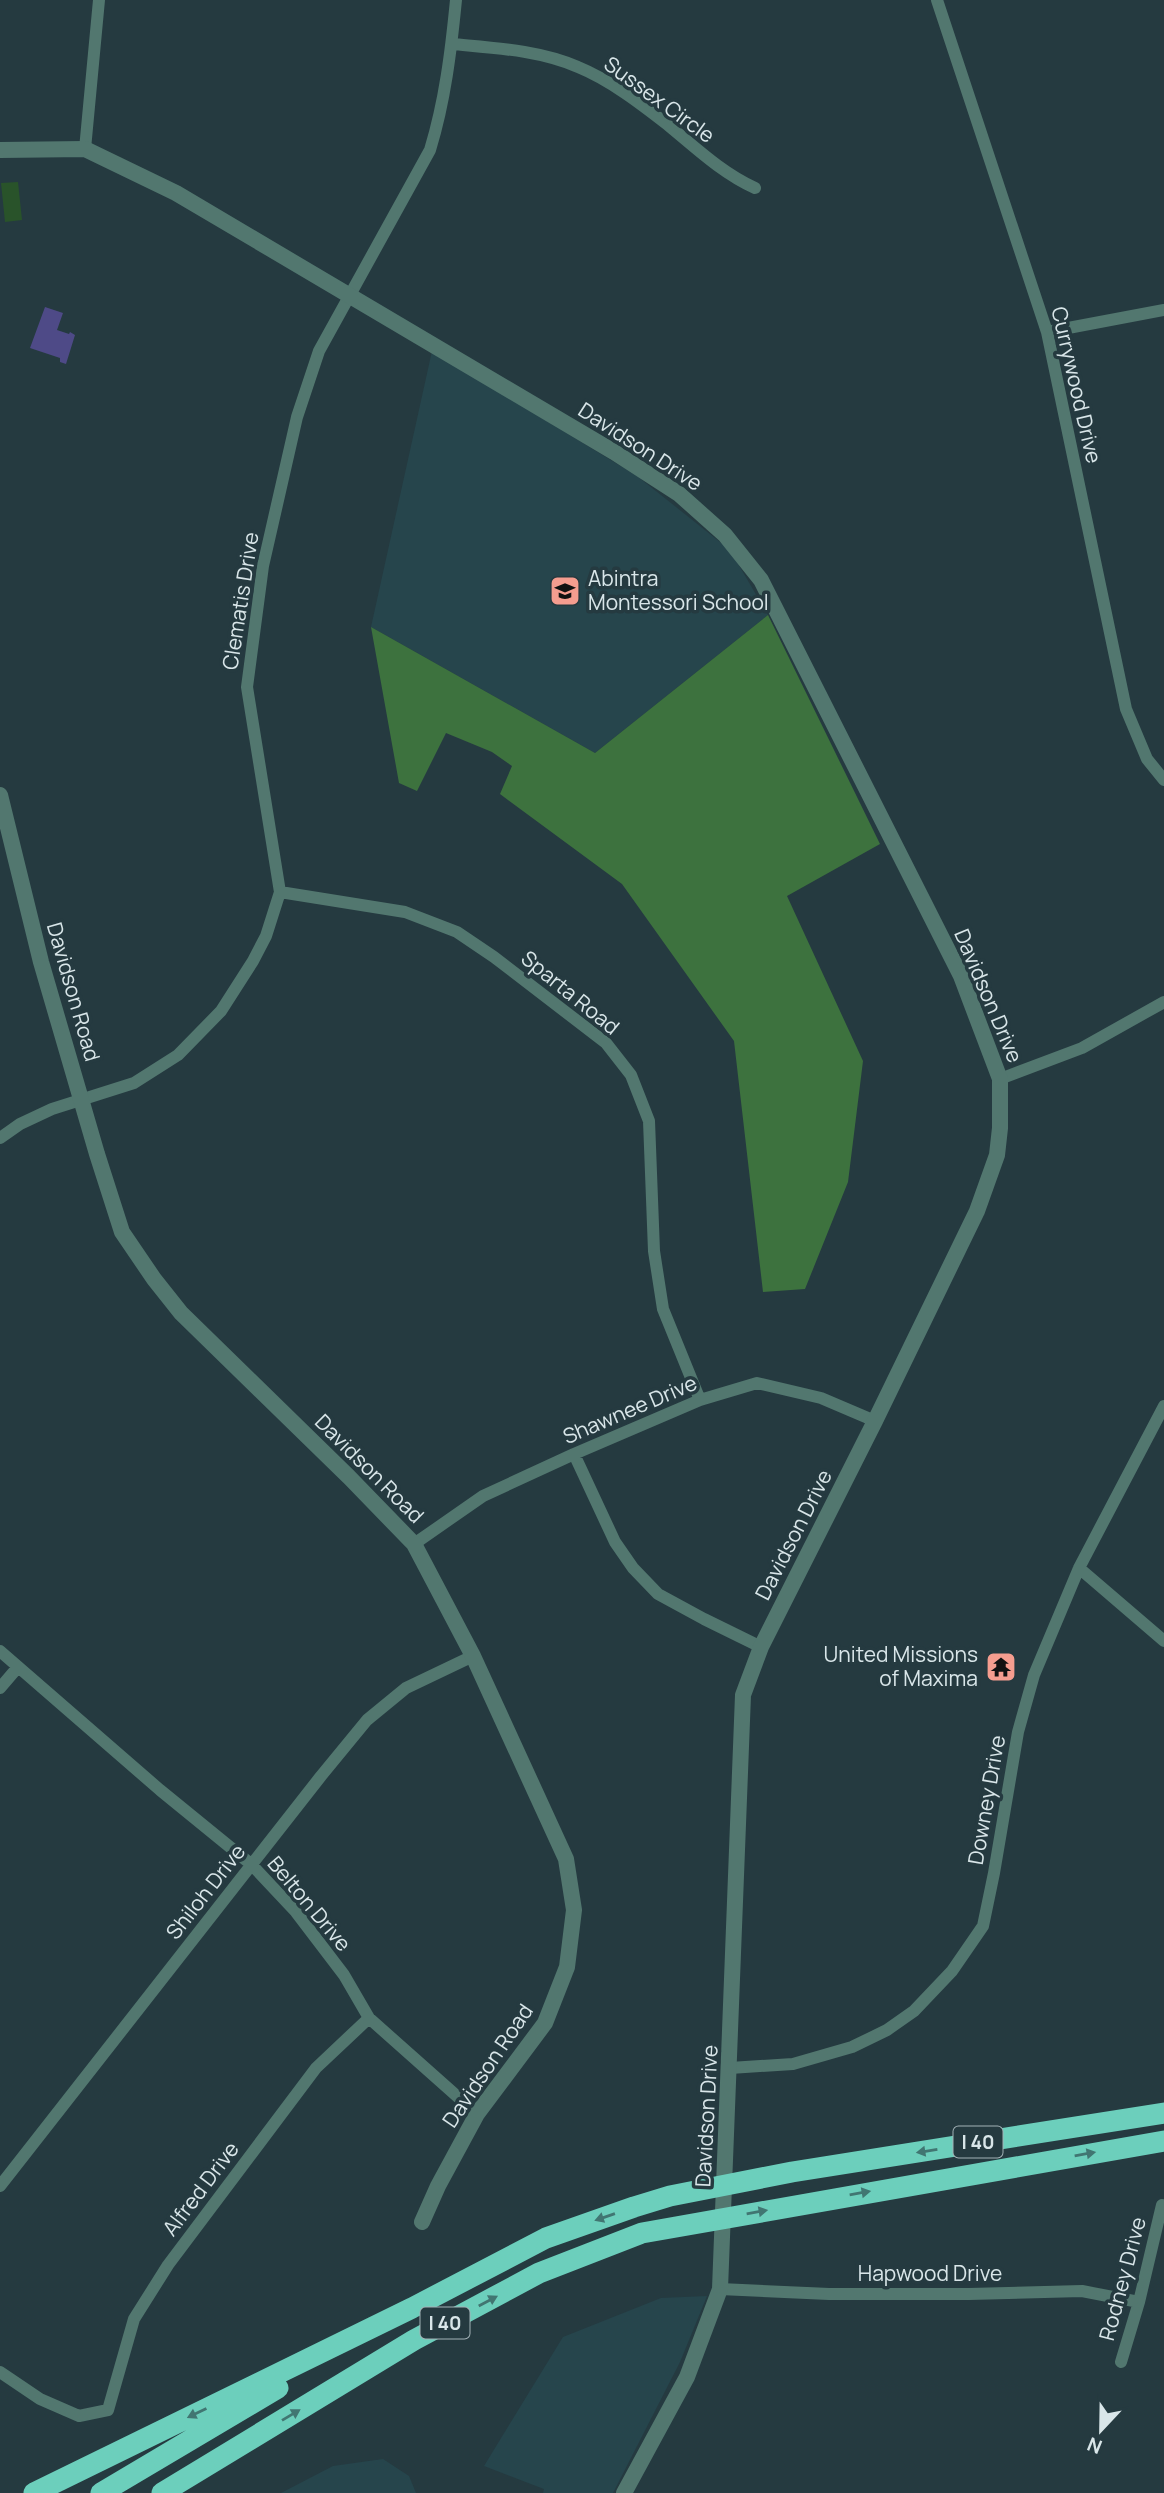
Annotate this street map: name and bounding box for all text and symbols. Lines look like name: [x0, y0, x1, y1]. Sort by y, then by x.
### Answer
street label: Sussex Circle: [599, 50, 721, 149]
street label: Currywood Drive: [1045, 304, 1109, 466]
street label: Davidson Drive: [573, 396, 708, 497]
street label: Clematis Drive: [215, 530, 265, 672]
place label: Abintra Montessori School: [588, 564, 769, 616]
school or university icon: Abintra Montessori School: [548, 574, 582, 608]
street label: Davidson Road: [41, 919, 107, 1064]
street label: Davidson Drive: [948, 925, 1030, 1067]
street label: Sparta Road: [516, 944, 626, 1040]
street label: Shawnee Drive: [558, 1368, 701, 1450]
street label: Davidson Road: [309, 1408, 430, 1529]
street label: Davidson Drive: [748, 1465, 838, 1604]
place label: United Missions of Maxima: [824, 1640, 978, 1692]
temple icon: United Missions of Maxima: [984, 1650, 1018, 1684]
street label: Downey Drive: [961, 1733, 1011, 1867]
street label: Shiloh Drive: [159, 1838, 251, 1945]
street label: Belton Drive: [262, 1850, 358, 1957]
street label: Davidson Road: [436, 1998, 539, 2133]
street label: Davidson Drive: [688, 2044, 724, 2188]
road number: I 40: [954, 2126, 1002, 2158]
street label: Alfred Drive: [156, 2136, 245, 2241]
one-way arrow: [916, 2145, 938, 2156]
one-way arrow: [1074, 2149, 1096, 2160]
one-way arrow: [849, 2188, 871, 2199]
one-way arrow: [746, 2206, 768, 2217]
one-way arrow: [594, 2212, 615, 2223]
street label: Rodney Drive: [1092, 2214, 1152, 2344]
street label: Hapwood Drive: [858, 2259, 1002, 2287]
one-way arrow: [478, 2295, 498, 2306]
road number: I 40: [420, 2308, 470, 2338]
north arrow: [1066, 2395, 1136, 2465]
one-way arrow: [187, 2408, 207, 2419]
one-way arrow: [282, 2408, 301, 2421]
text: N: [1083, 2431, 1106, 2460]

